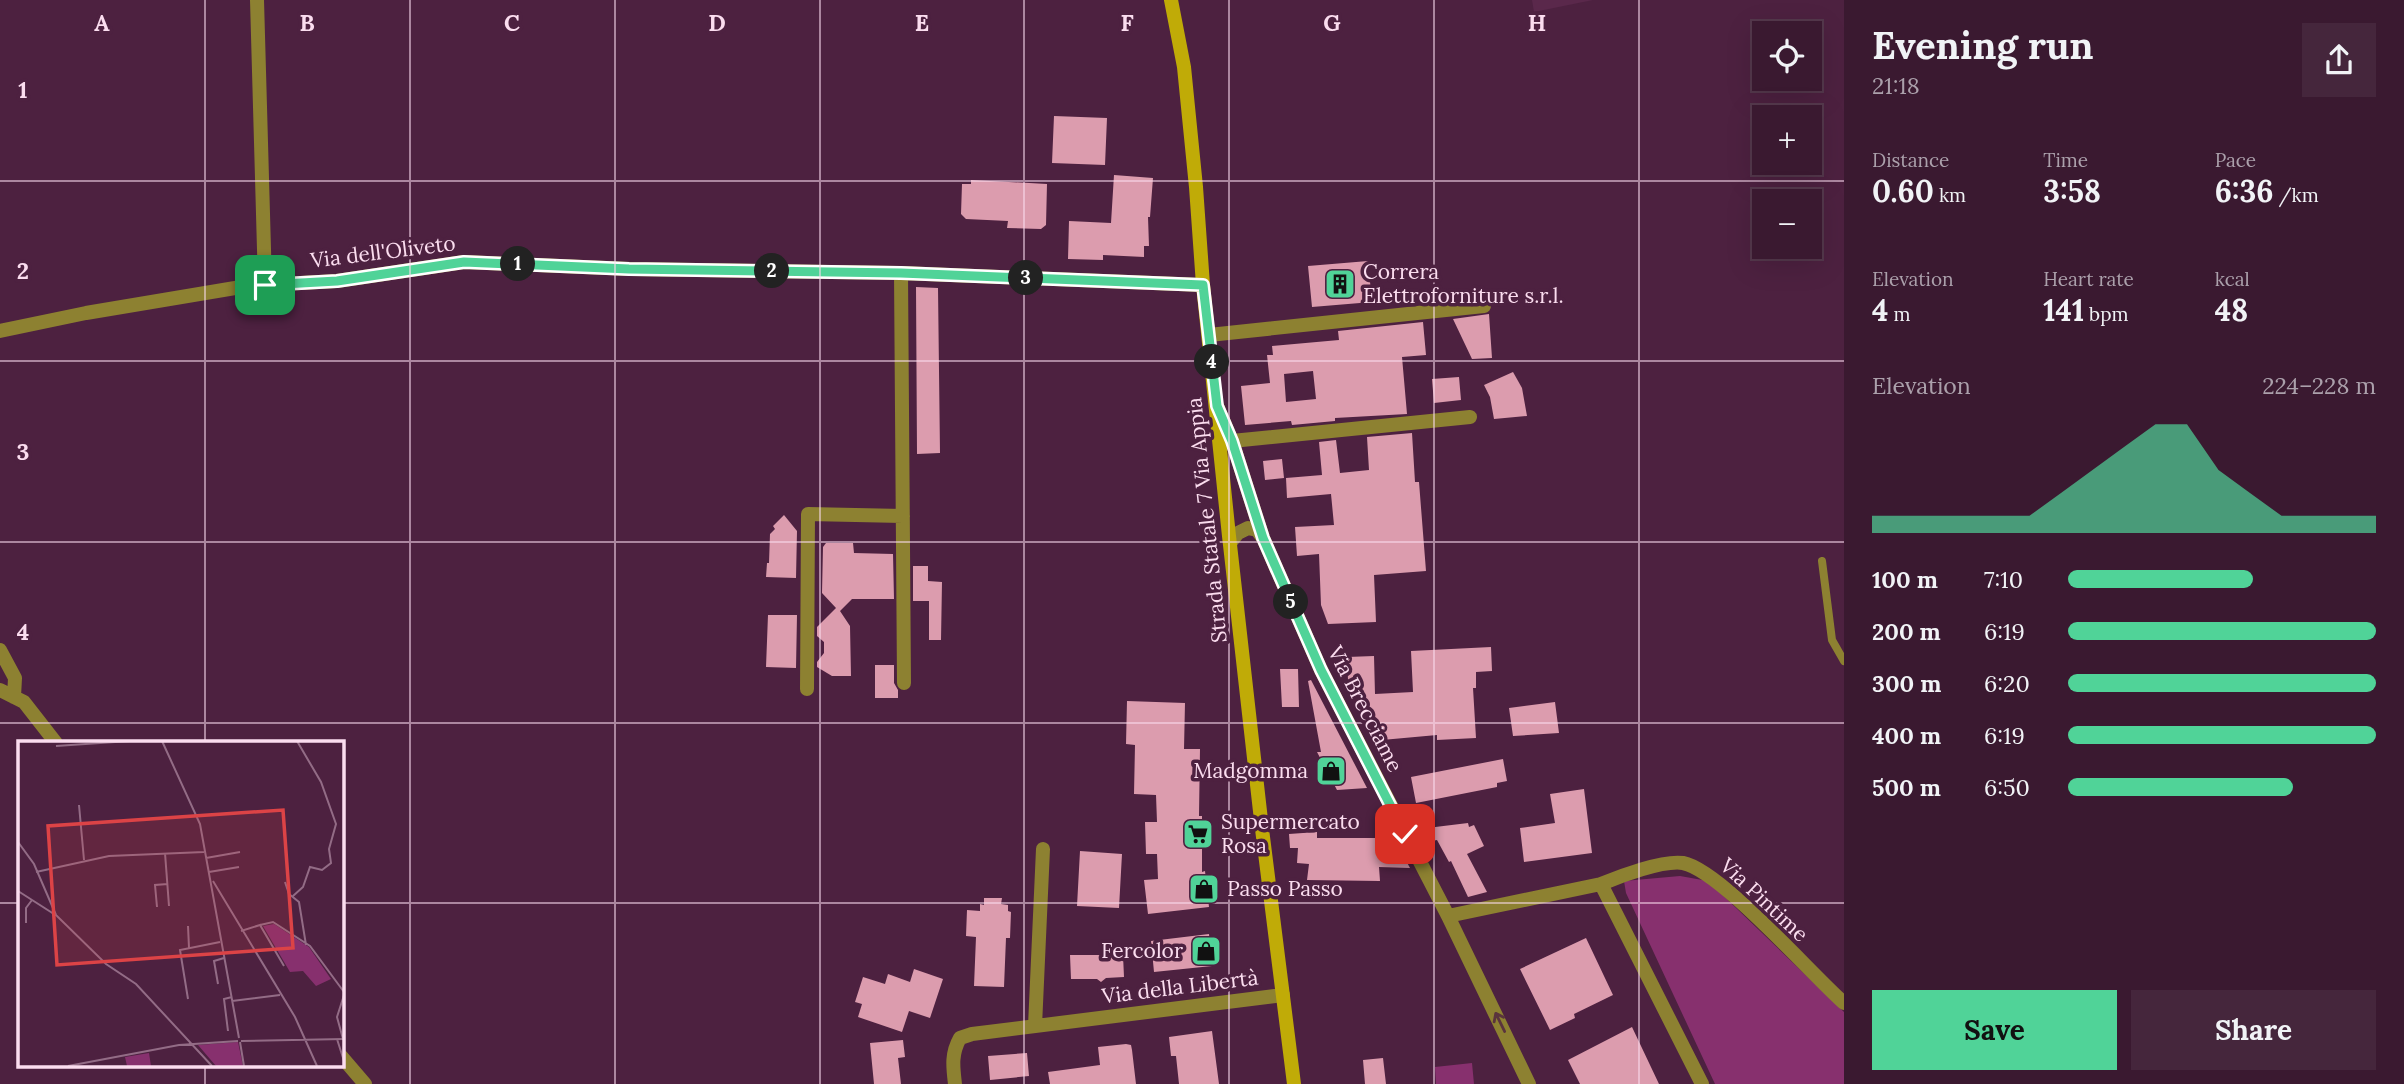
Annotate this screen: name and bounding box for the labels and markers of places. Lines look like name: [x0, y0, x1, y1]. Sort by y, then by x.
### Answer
pin: 1: [500, 246, 536, 282]
pin: 2: [754, 254, 790, 288]
pin: [235, 255, 295, 315]
place label: Correra Elettroforniture s.r.l.: [1363, 258, 1564, 309]
pin: 3: [1009, 260, 1044, 296]
building icon: Correra Elettroforniture s.r.l.: [1323, 267, 1357, 301]
pin: 4: [1194, 344, 1230, 380]
pin: 5: [1274, 584, 1308, 620]
shop icon: Madgomma: [1314, 754, 1348, 788]
place label: Madgomma: [1193, 757, 1308, 784]
pin: [1375, 804, 1435, 864]
place label: Supermercato Rosa: [1221, 808, 1360, 859]
supermarket icon: Supermercato Rosa: [1181, 817, 1215, 851]
shop icon: Passo Passo: [1187, 872, 1221, 906]
place label: Passo Passo: [1227, 875, 1343, 902]
shop icon: Fercolor: [1189, 934, 1223, 968]
place label: Fercolor: [1101, 937, 1183, 964]

